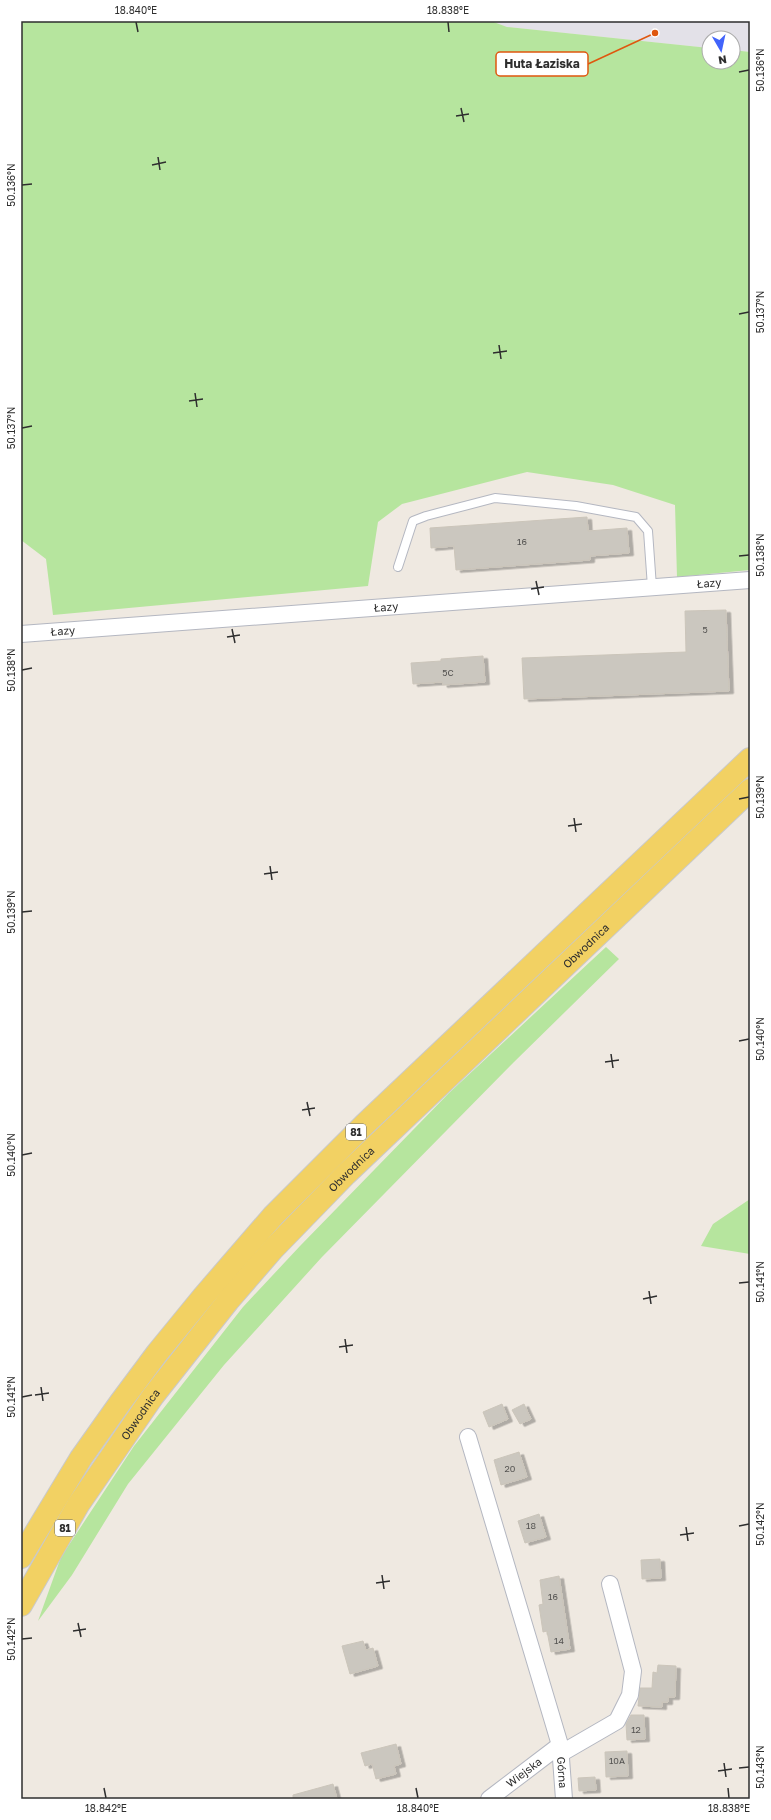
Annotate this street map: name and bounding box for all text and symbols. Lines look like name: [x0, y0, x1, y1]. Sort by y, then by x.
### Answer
text: 18.840°E: [115, 4, 157, 16]
text: 18.838°E: [427, 4, 469, 16]
north arrow: [701, 30, 741, 70]
text: 50.136°N: [754, 48, 766, 92]
callout: Huta Łaziska: [496, 52, 588, 76]
text: N: [717, 53, 728, 67]
text: Huta Łaziska: [504, 56, 580, 71]
text: 50.136°N: [5, 163, 17, 207]
text: 50.137°N: [754, 291, 766, 333]
text: 50.137°N: [5, 407, 17, 449]
text: 50.138°N: [754, 533, 766, 577]
house number: 16: [517, 536, 527, 547]
street label: Łazy: [696, 575, 722, 590]
street label: Łazy: [373, 599, 399, 614]
street label: Łazy: [50, 623, 76, 638]
house number: 5: [702, 624, 708, 635]
text: 50.138°N: [5, 648, 17, 692]
house number: 5C: [442, 667, 454, 678]
text: 50.139°N: [754, 775, 766, 819]
text: 50.139°N: [5, 890, 17, 934]
street label: Obwodnica: [560, 921, 611, 971]
text: 50.140°N: [754, 1017, 766, 1061]
road number: 81: [346, 1124, 366, 1140]
text: 50.140°N: [5, 1133, 17, 1177]
street label: Obwodnica: [325, 1144, 377, 1194]
text: 50.141°N: [754, 1261, 766, 1303]
text: 50.141°N: [5, 1376, 17, 1418]
street label: Obwodnica: [118, 1386, 162, 1442]
house number: 20: [505, 1463, 516, 1474]
text: 50.142°N: [754, 1502, 766, 1546]
road number: 81: [55, 1520, 75, 1536]
house number: 18: [526, 1520, 536, 1531]
house number: 16: [548, 1591, 558, 1602]
text: 50.142°N: [5, 1617, 17, 1661]
house number: 14: [554, 1635, 564, 1646]
house number: 12: [631, 1724, 641, 1735]
text: 50.143°N: [754, 1745, 766, 1789]
street label: Wiejska: [503, 1754, 544, 1790]
house number: 10A: [609, 1755, 625, 1766]
street label: Górna: [555, 1756, 570, 1789]
text: 18.842°E: [85, 1802, 127, 1814]
text: 18.840°E: [397, 1802, 439, 1814]
text: 18.838°E: [708, 1802, 750, 1814]

